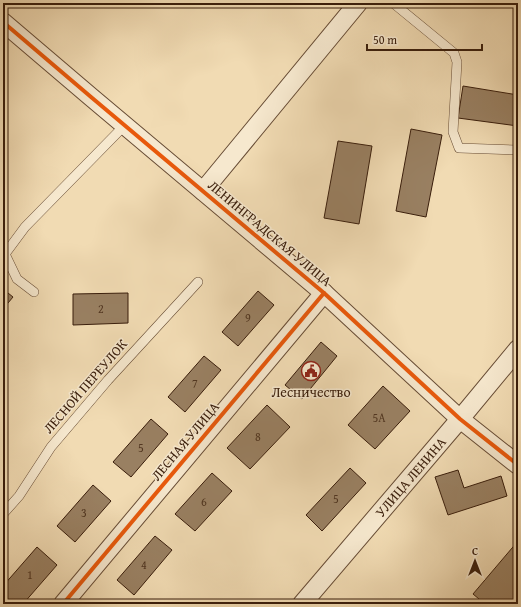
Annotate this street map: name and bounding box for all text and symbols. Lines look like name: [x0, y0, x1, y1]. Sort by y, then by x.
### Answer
scale bar: [367, 26, 482, 52]
text: 50 m: [373, 31, 397, 48]
street label: ЛЕНИНГРАДСКАЯ УЛИЦА: [204, 175, 337, 291]
house number: 2: [98, 300, 104, 317]
house number: 9: [245, 309, 251, 326]
street label: ЛЕСНОЙ ПЕРЕУЛОК: [38, 334, 132, 438]
public building icon: Лесничество: [300, 360, 322, 382]
house number: 7: [192, 375, 198, 392]
place label: Лесничество: [271, 382, 351, 402]
street label: ЛЕСНАЯ УЛИЦА: [146, 397, 224, 485]
house number: 5А: [372, 409, 386, 426]
house number: 8: [255, 428, 261, 445]
street label: УЛИЦА ЛЕНИНА: [370, 432, 451, 522]
house number: 5: [138, 439, 144, 456]
house number: 5: [333, 490, 339, 507]
house number: 6: [201, 493, 207, 510]
house number: 3: [81, 504, 87, 521]
north arrow: [455, 541, 495, 581]
text: С: [472, 543, 478, 559]
house number: 4: [141, 556, 147, 573]
house number: 1: [27, 566, 33, 583]

